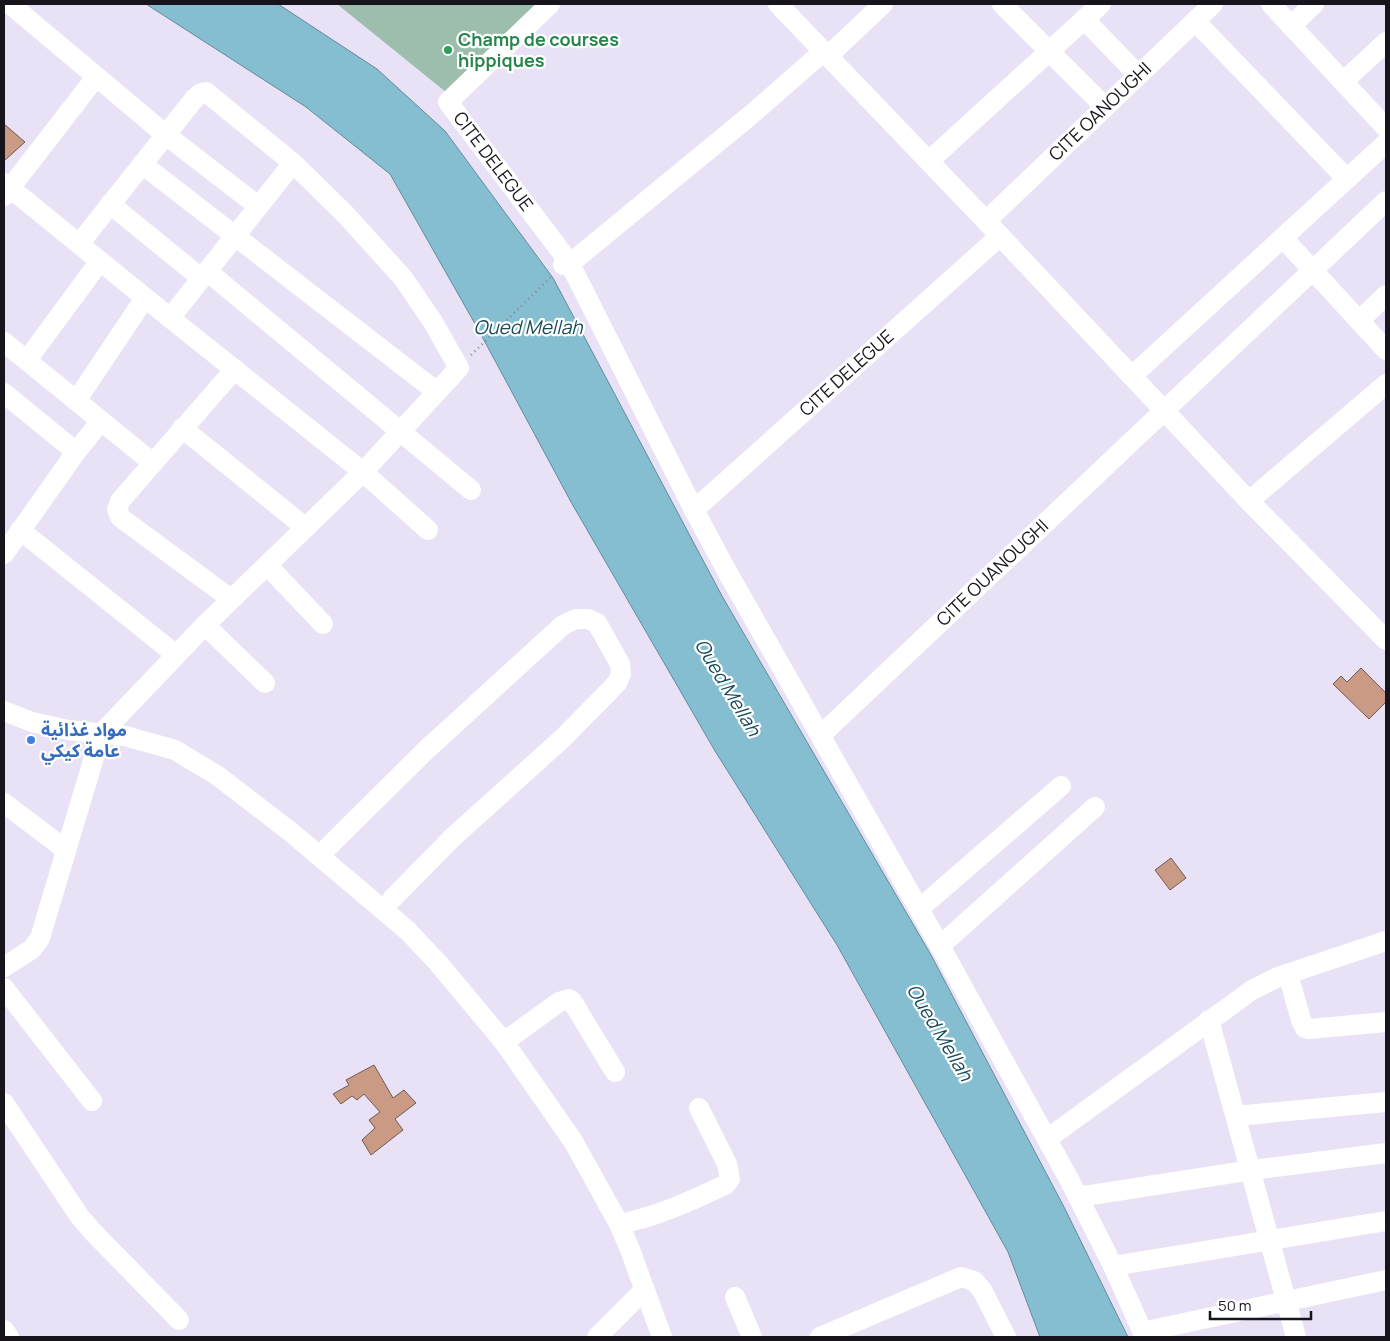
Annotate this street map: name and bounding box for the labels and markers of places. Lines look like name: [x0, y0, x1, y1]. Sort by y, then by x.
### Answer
place label: Champ de courses hippiques: [458, 27, 619, 72]
marker: Champ de courses hippiques: [442, 44, 454, 56]
place label: مواد غذائية عامة كيكي: [41, 717, 127, 765]
marker: مواد غذائية عامة كيكي: [25, 734, 37, 746]

